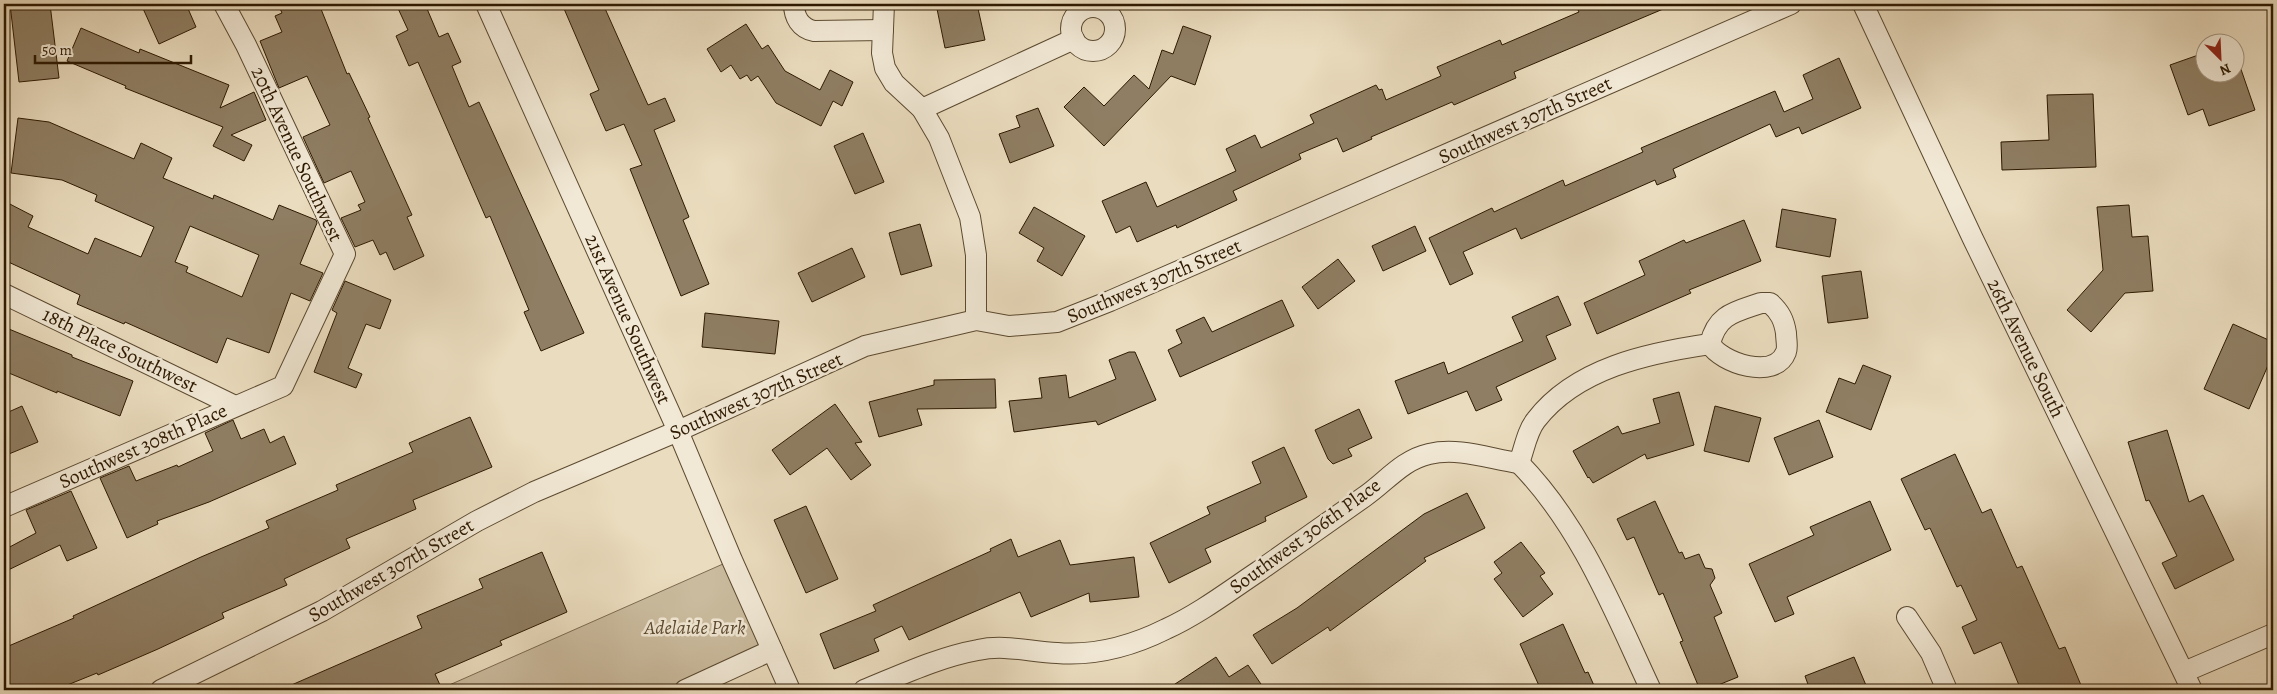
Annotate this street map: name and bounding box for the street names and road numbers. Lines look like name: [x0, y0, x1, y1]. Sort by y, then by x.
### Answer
street label: 20th Avenue Southwest: [245, 62, 350, 246]
street label: Southwest 307th Street: [1434, 69, 1616, 170]
street label: 21st Avenue Southwest: [578, 230, 678, 409]
street label: Southwest 307th Street: [1063, 232, 1246, 330]
street label: 26th Avenue South: [1981, 274, 2072, 422]
street label: 18th Place Southwest: [38, 301, 202, 399]
street label: Southwest 307th Street: [665, 345, 847, 446]
street label: Southwest 308th Place: [55, 397, 231, 495]
street label: Southwest 306th Place: [1224, 472, 1386, 600]
street label: Southwest 307th Street: [303, 511, 479, 628]

